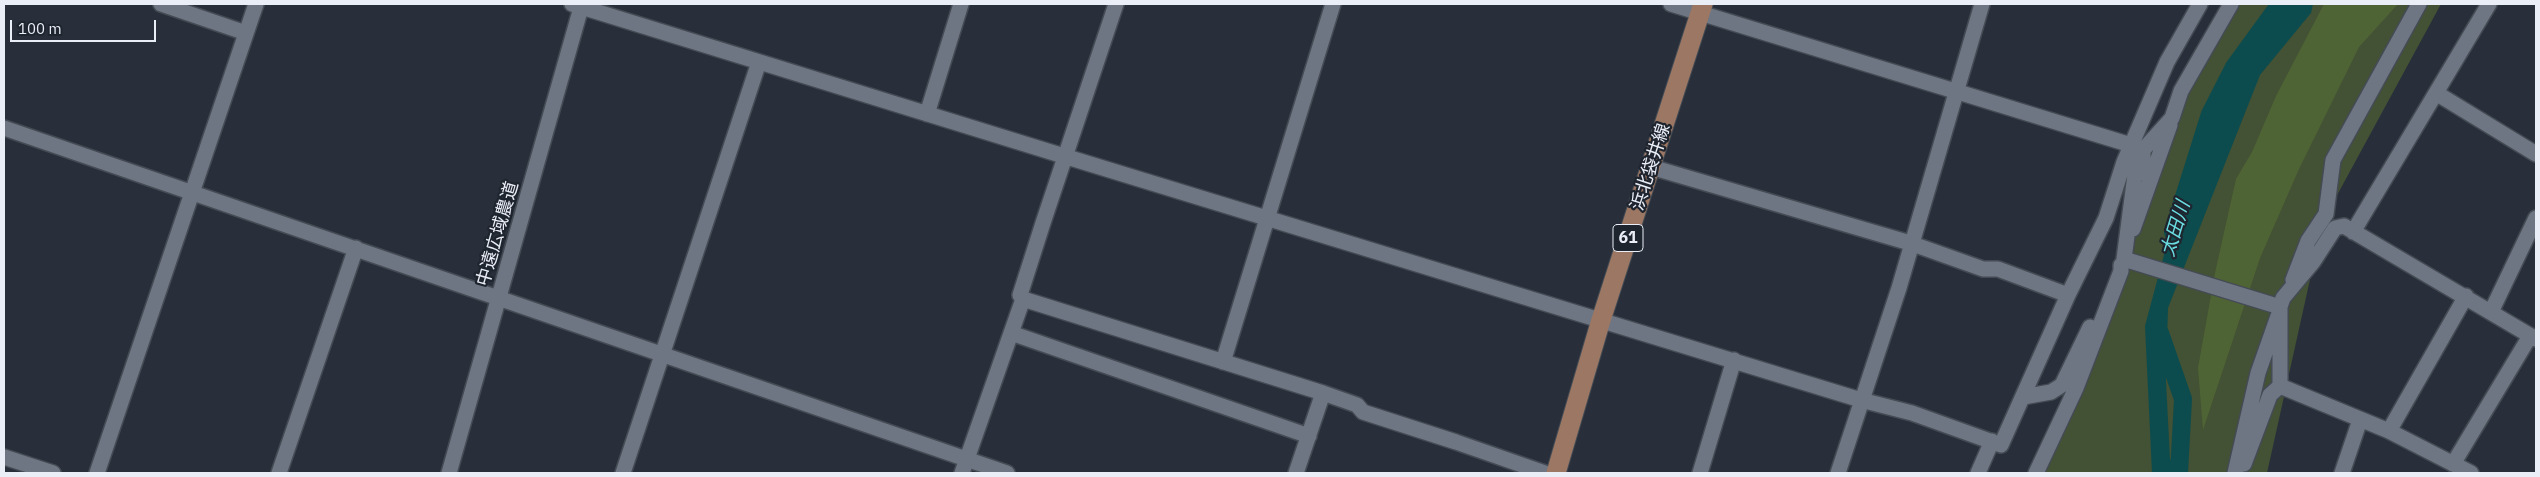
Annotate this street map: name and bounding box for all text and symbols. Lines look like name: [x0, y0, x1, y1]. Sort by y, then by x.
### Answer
scale bar: [12, 10, 159, 42]
text: 100 m: [18, 19, 62, 38]
street label: 浜北袋井線: [1627, 121, 1675, 213]
street label: 中遠広域農道: [473, 179, 523, 289]
water label: 太田川: [2157, 198, 2195, 260]
road number: 61: [1613, 224, 1643, 252]

